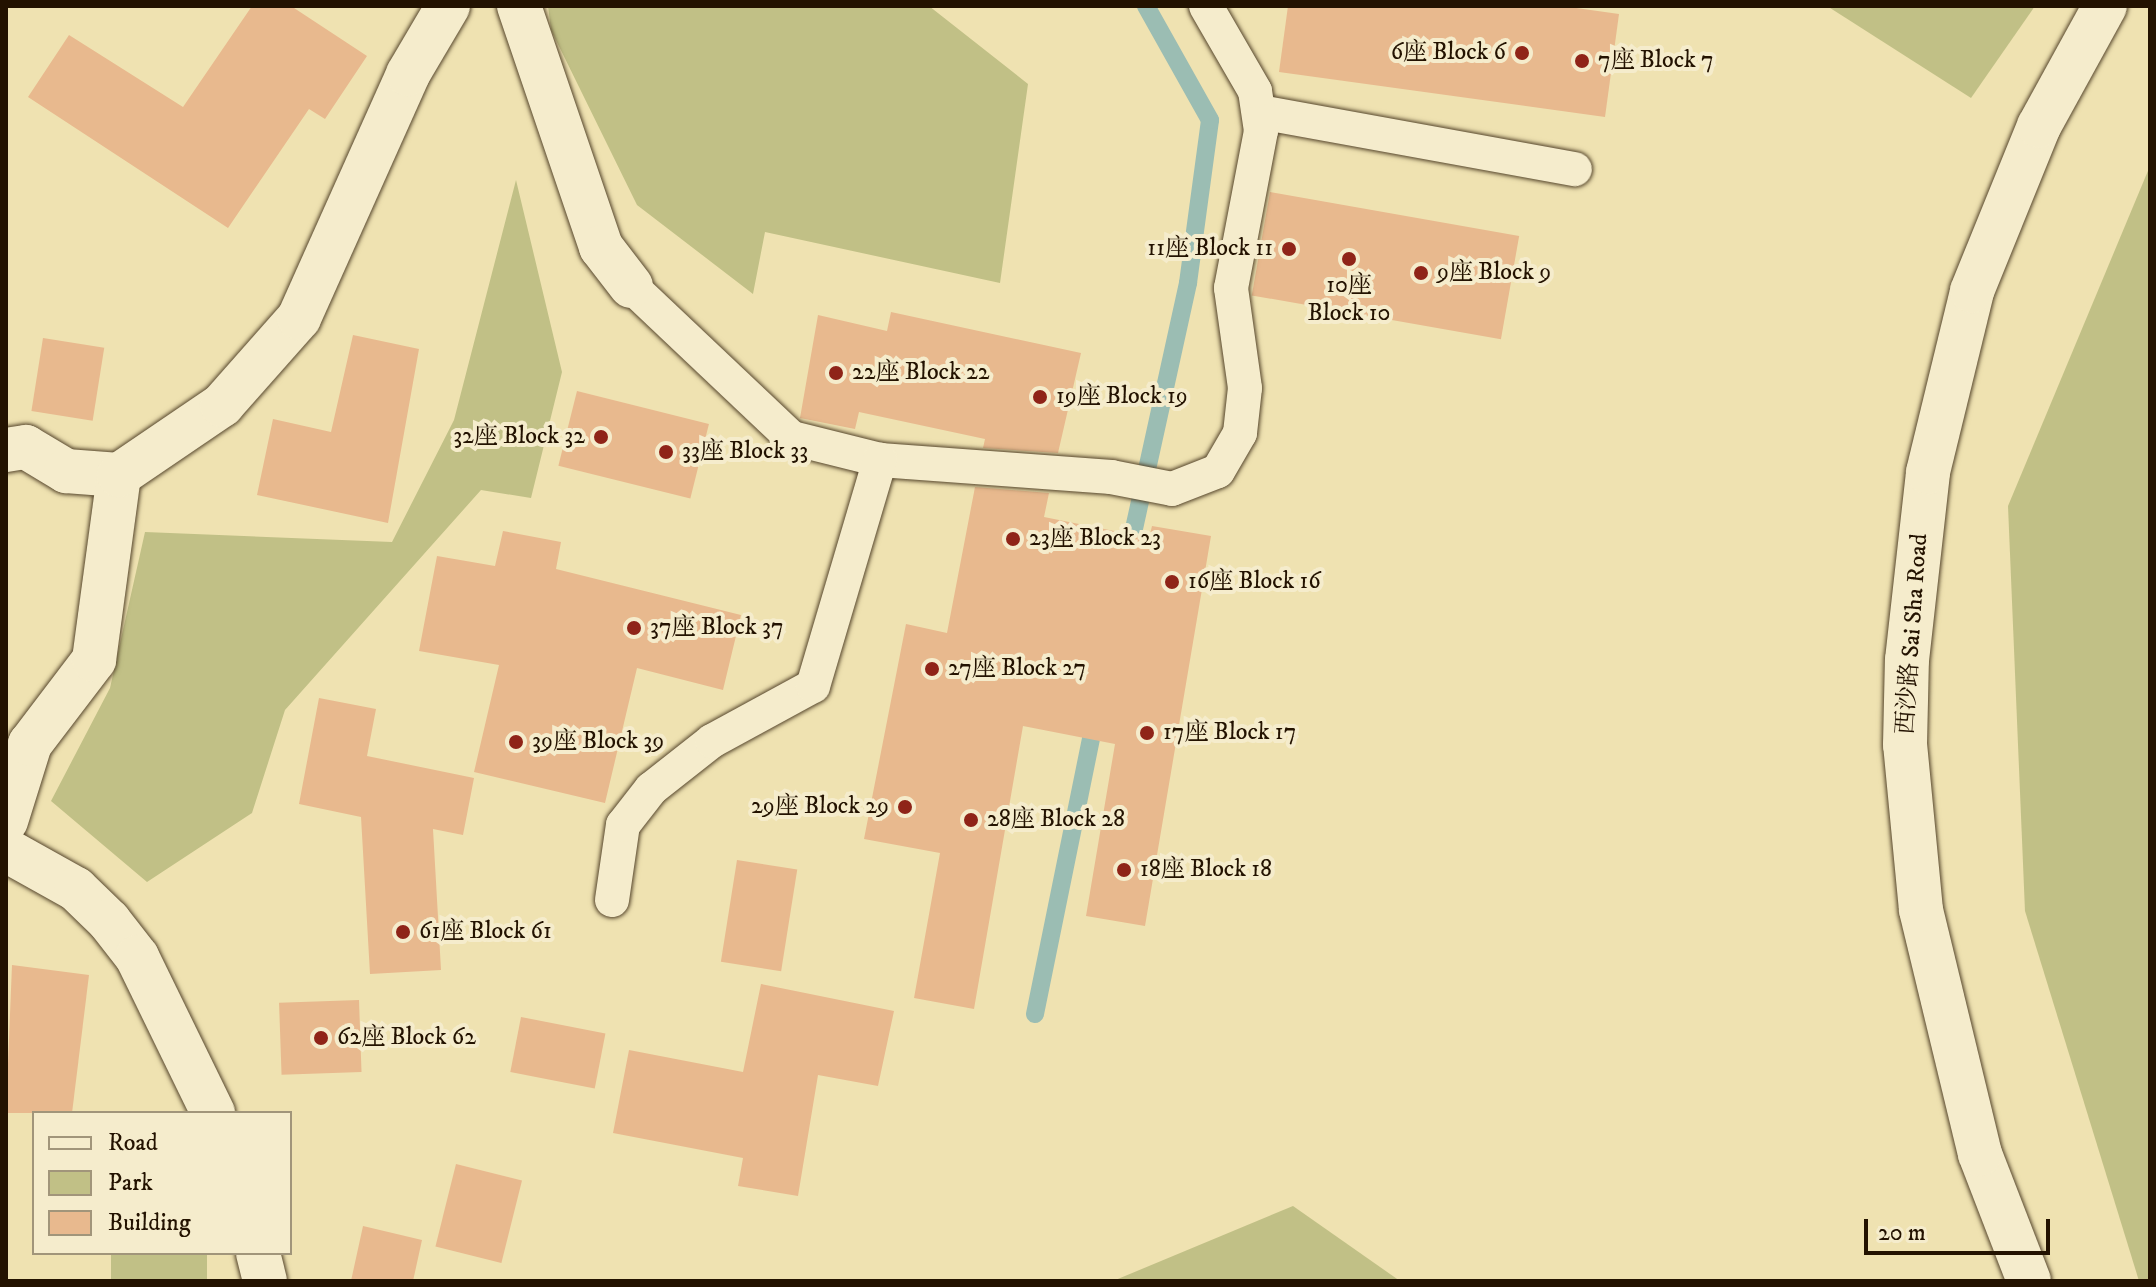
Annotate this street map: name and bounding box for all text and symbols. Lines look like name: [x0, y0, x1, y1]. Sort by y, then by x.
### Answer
place label: 6座 Block 6: [1391, 39, 1506, 67]
marker: 6座 Block 6: [1513, 44, 1531, 62]
place label: 7座 Block 7: [1598, 47, 1714, 75]
marker: 7座 Block 7: [1573, 52, 1591, 70]
place label: 11座 Block 11: [1147, 235, 1273, 263]
marker: 11座 Block 11: [1280, 240, 1298, 258]
marker: 10座 Block 10: [1340, 250, 1358, 268]
place label: 9座 Block 9: [1437, 259, 1551, 287]
marker: 9座 Block 9: [1412, 264, 1430, 282]
place label: 10座 Block 10: [1308, 272, 1390, 328]
place label: 22座 Block 22: [852, 359, 990, 387]
marker: 22座 Block 22: [827, 364, 845, 382]
place label: 19座 Block 19: [1056, 383, 1188, 411]
marker: 19座 Block 19: [1031, 388, 1049, 406]
place label: 32座 Block 32: [453, 423, 585, 451]
marker: 32座 Block 32: [592, 428, 610, 446]
place label: 33座 Block 33: [682, 438, 808, 466]
marker: 33座 Block 33: [657, 443, 675, 461]
place label: 23座 Block 23: [1029, 525, 1161, 553]
marker: 23座 Block 23: [1004, 530, 1022, 548]
street label: 西沙路 Sai Sha Road: [1892, 533, 1934, 735]
place label: 16座 Block 16: [1188, 568, 1321, 596]
marker: 16座 Block 16: [1163, 573, 1181, 591]
place label: 37座 Block 37: [650, 614, 784, 642]
marker: 37座 Block 37: [625, 619, 643, 637]
place label: 27座 Block 27: [948, 655, 1086, 683]
marker: 27座 Block 27: [923, 660, 941, 678]
place label: 17座 Block 17: [1163, 719, 1296, 747]
marker: 17座 Block 17: [1138, 724, 1156, 742]
place label: 39座 Block 39: [532, 728, 664, 756]
marker: 39座 Block 39: [507, 733, 525, 751]
place label: 29座 Block 29: [751, 793, 889, 821]
marker: 29座 Block 29: [896, 798, 914, 816]
place label: 28座 Block 28: [987, 806, 1125, 834]
marker: 28座 Block 28: [962, 811, 980, 829]
place label: 18座 Block 18: [1140, 856, 1272, 884]
marker: 18座 Block 18: [1115, 861, 1133, 879]
place label: 61座 Block 61: [419, 918, 552, 946]
marker: 61座 Block 61: [394, 923, 412, 941]
place label: 62座 Block 62: [337, 1024, 476, 1052]
marker: 62座 Block 62: [312, 1029, 330, 1047]
legend: [32, 1111, 292, 1255]
text: Road: [108, 1128, 158, 1158]
text: Park: [108, 1168, 153, 1198]
scale bar: [1868, 1203, 2054, 1253]
text: Building: [108, 1208, 191, 1238]
text: 20 m: [1878, 1218, 1926, 1248]

